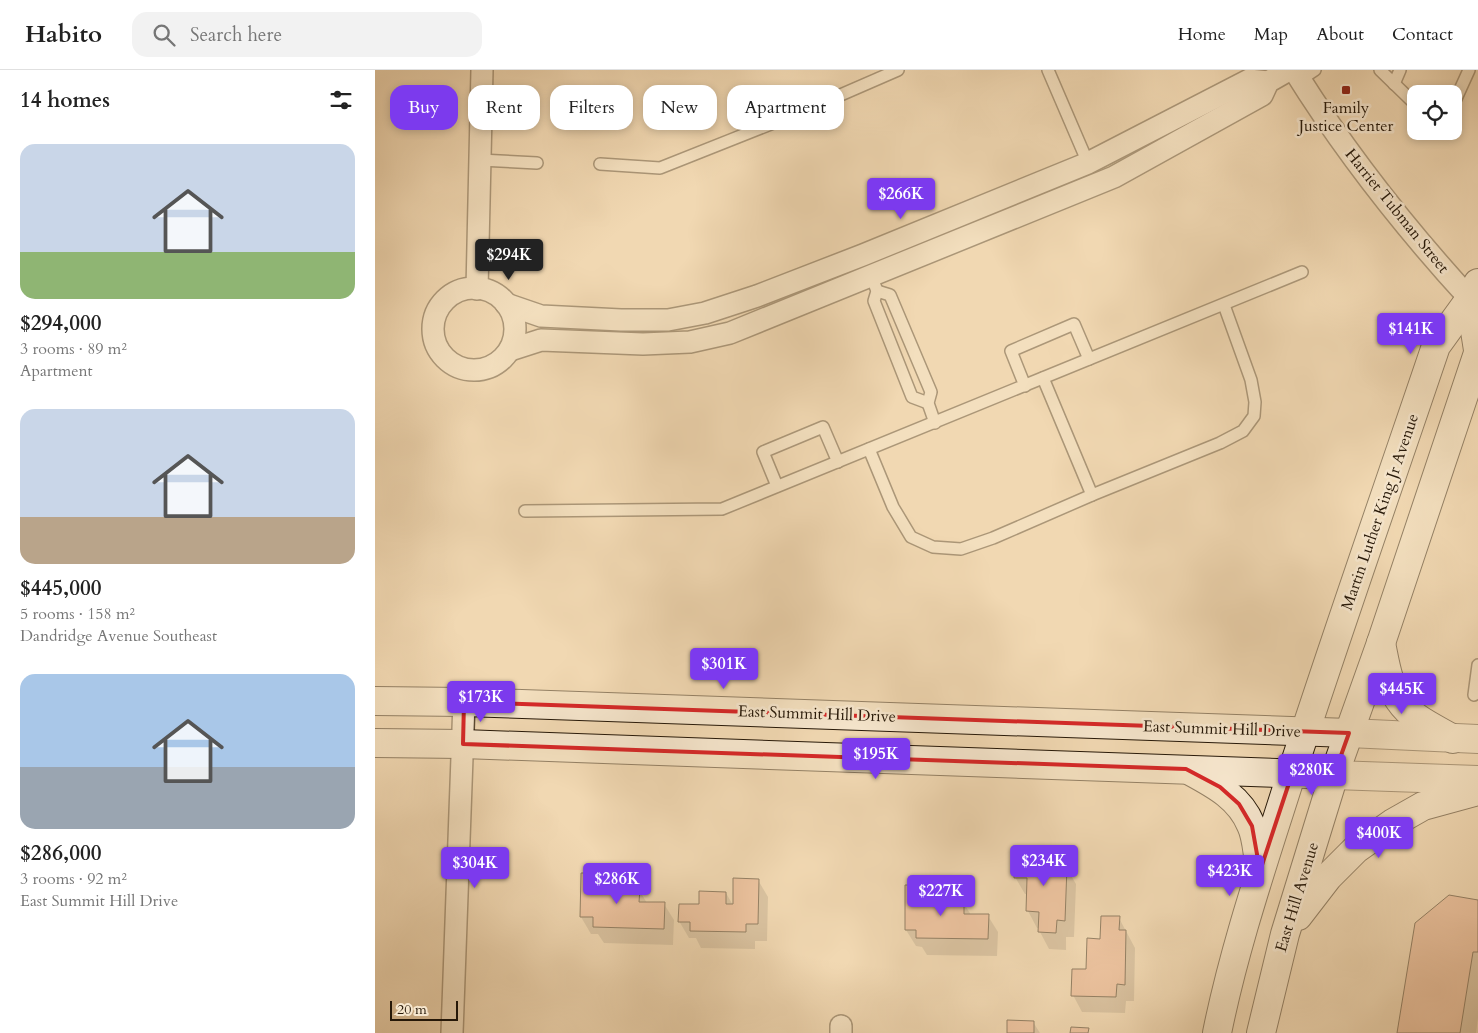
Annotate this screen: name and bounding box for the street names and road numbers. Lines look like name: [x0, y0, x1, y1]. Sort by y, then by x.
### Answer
street label: Harriet Tubman Street: [1340, 144, 1454, 278]
street label: Martin Luther King Jr Avenue: [1336, 411, 1424, 613]
street label: East Summit Hill Drive: [738, 700, 896, 728]
street label: East Summit Hill Drive: [1143, 715, 1301, 743]
street label: East Hill Avenue: [1270, 839, 1324, 955]

